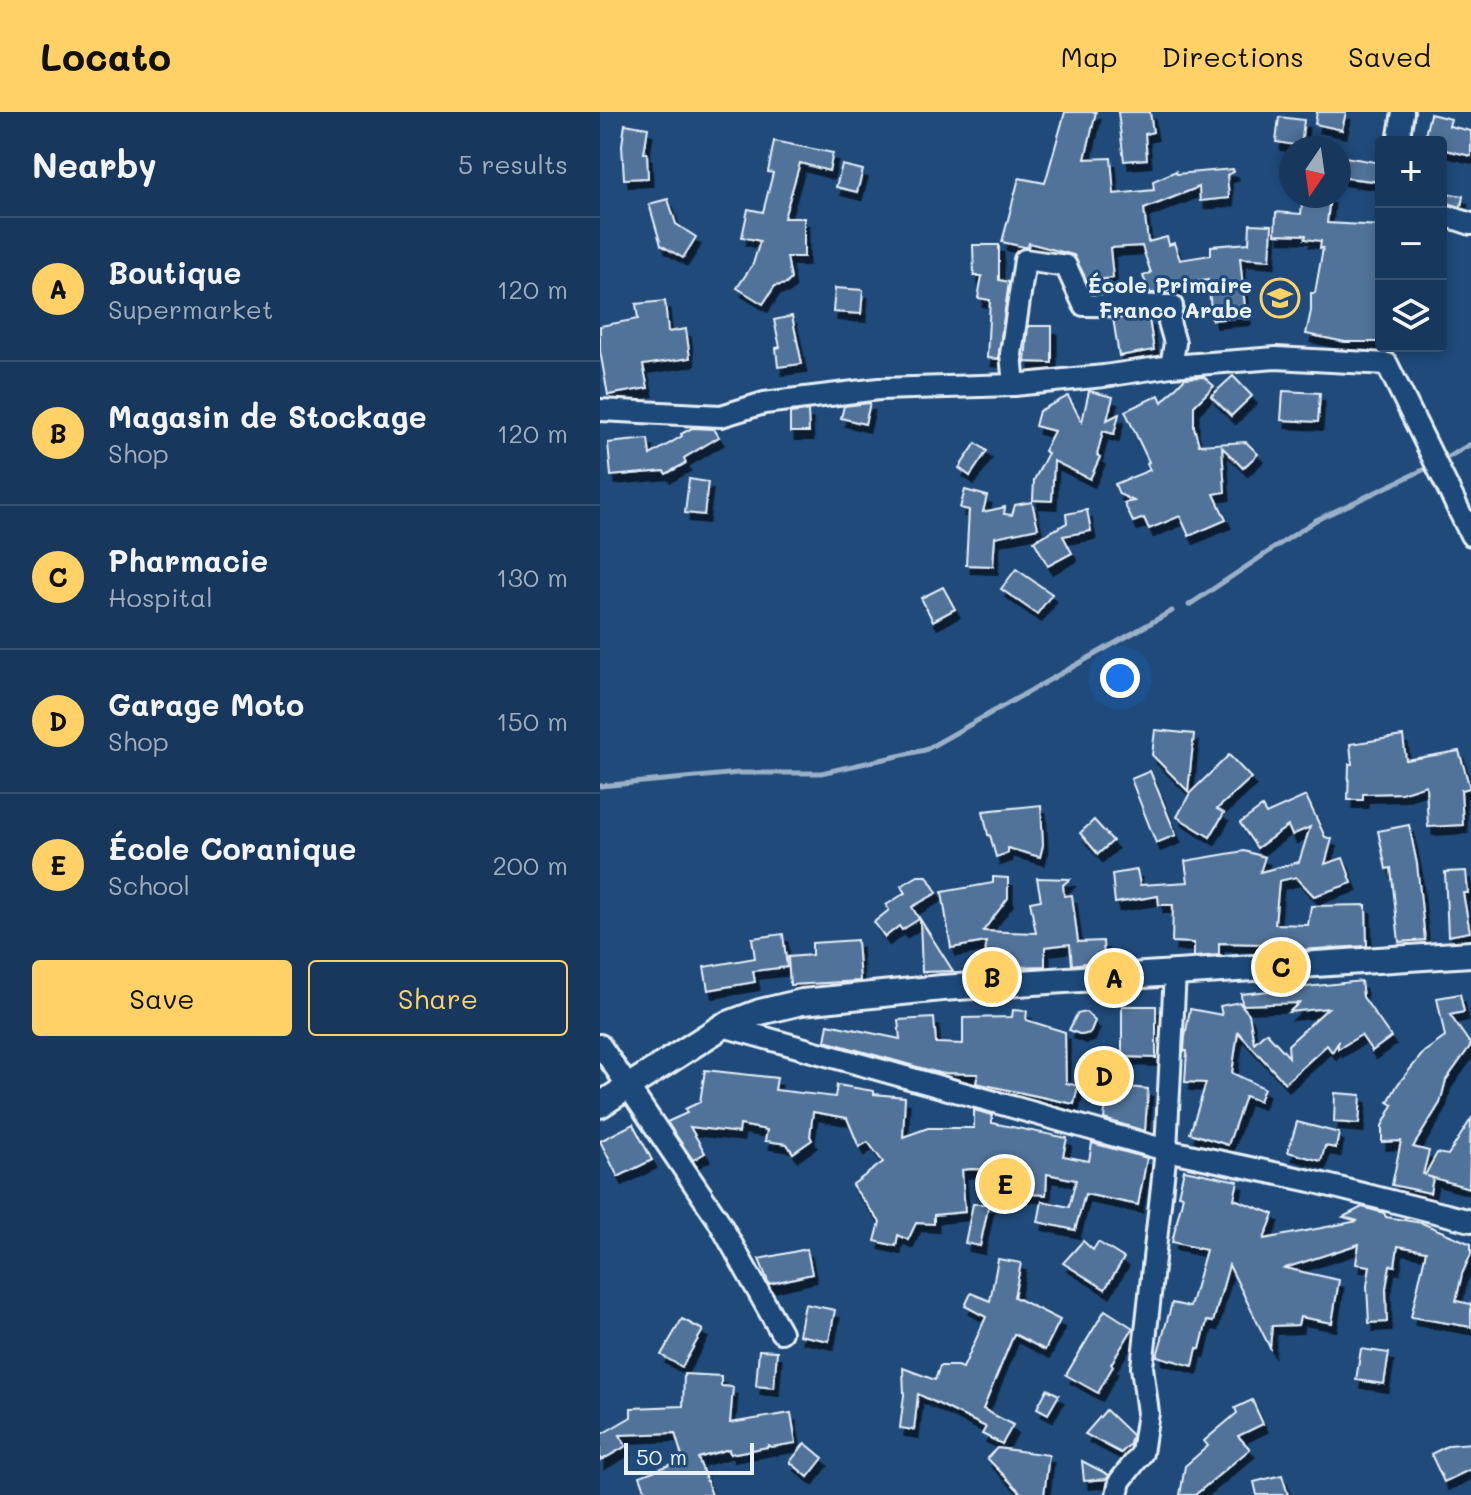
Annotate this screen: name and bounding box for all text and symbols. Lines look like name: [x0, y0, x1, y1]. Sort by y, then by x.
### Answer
text: Locato: [40, 31, 171, 81]
text: Map: [1061, 38, 1118, 74]
text: Directions: [1162, 38, 1304, 74]
text: Saved: [1348, 38, 1431, 74]
north arrow: [1279, 136, 1351, 208]
map controls: [1375, 136, 1447, 352]
button: +: [1375, 136, 1447, 208]
text: Nearby: [32, 142, 157, 187]
text: 5 results: [458, 147, 568, 181]
button: −: [1375, 208, 1447, 280]
text: Boutique: [108, 252, 242, 292]
place label: École Primaire Franco Arabe: [1088, 270, 1252, 324]
text: A: [49, 272, 67, 306]
text: 120 m: [497, 272, 568, 306]
school or university icon: École Primaire Franco Arabe: [1259, 277, 1301, 319]
button: layers: [1375, 280, 1447, 352]
text: Supermarket: [108, 292, 273, 326]
text: Magasin de Stockage: [108, 396, 427, 436]
text: B: [49, 416, 67, 450]
text: 120 m: [497, 416, 568, 450]
text: Shop: [108, 436, 169, 470]
text: Pharmacie: [108, 540, 268, 580]
text: C: [48, 560, 68, 594]
text: 130 m: [496, 560, 568, 594]
text: Hospital: [108, 580, 213, 614]
your location: [1100, 658, 1140, 698]
text: Garage Moto: [108, 684, 304, 724]
text: D: [49, 704, 67, 738]
text: 150 m: [496, 704, 568, 738]
text: Shop: [108, 724, 169, 758]
text: École Coranique: [108, 828, 356, 868]
text: E: [50, 848, 66, 882]
text: 200 m: [492, 848, 568, 882]
text: School: [108, 868, 190, 902]
pin: C: [1255, 937, 1307, 997]
pin: B: [966, 947, 1018, 1007]
pin: A: [1088, 948, 1140, 1008]
button: Save: [32, 960, 292, 1036]
button: Share: [308, 960, 568, 1036]
pin: D: [1078, 1046, 1130, 1106]
pin: E: [979, 1154, 1031, 1214]
scale bar: [624, 1439, 754, 1475]
text: 50 m: [636, 1442, 687, 1471]

